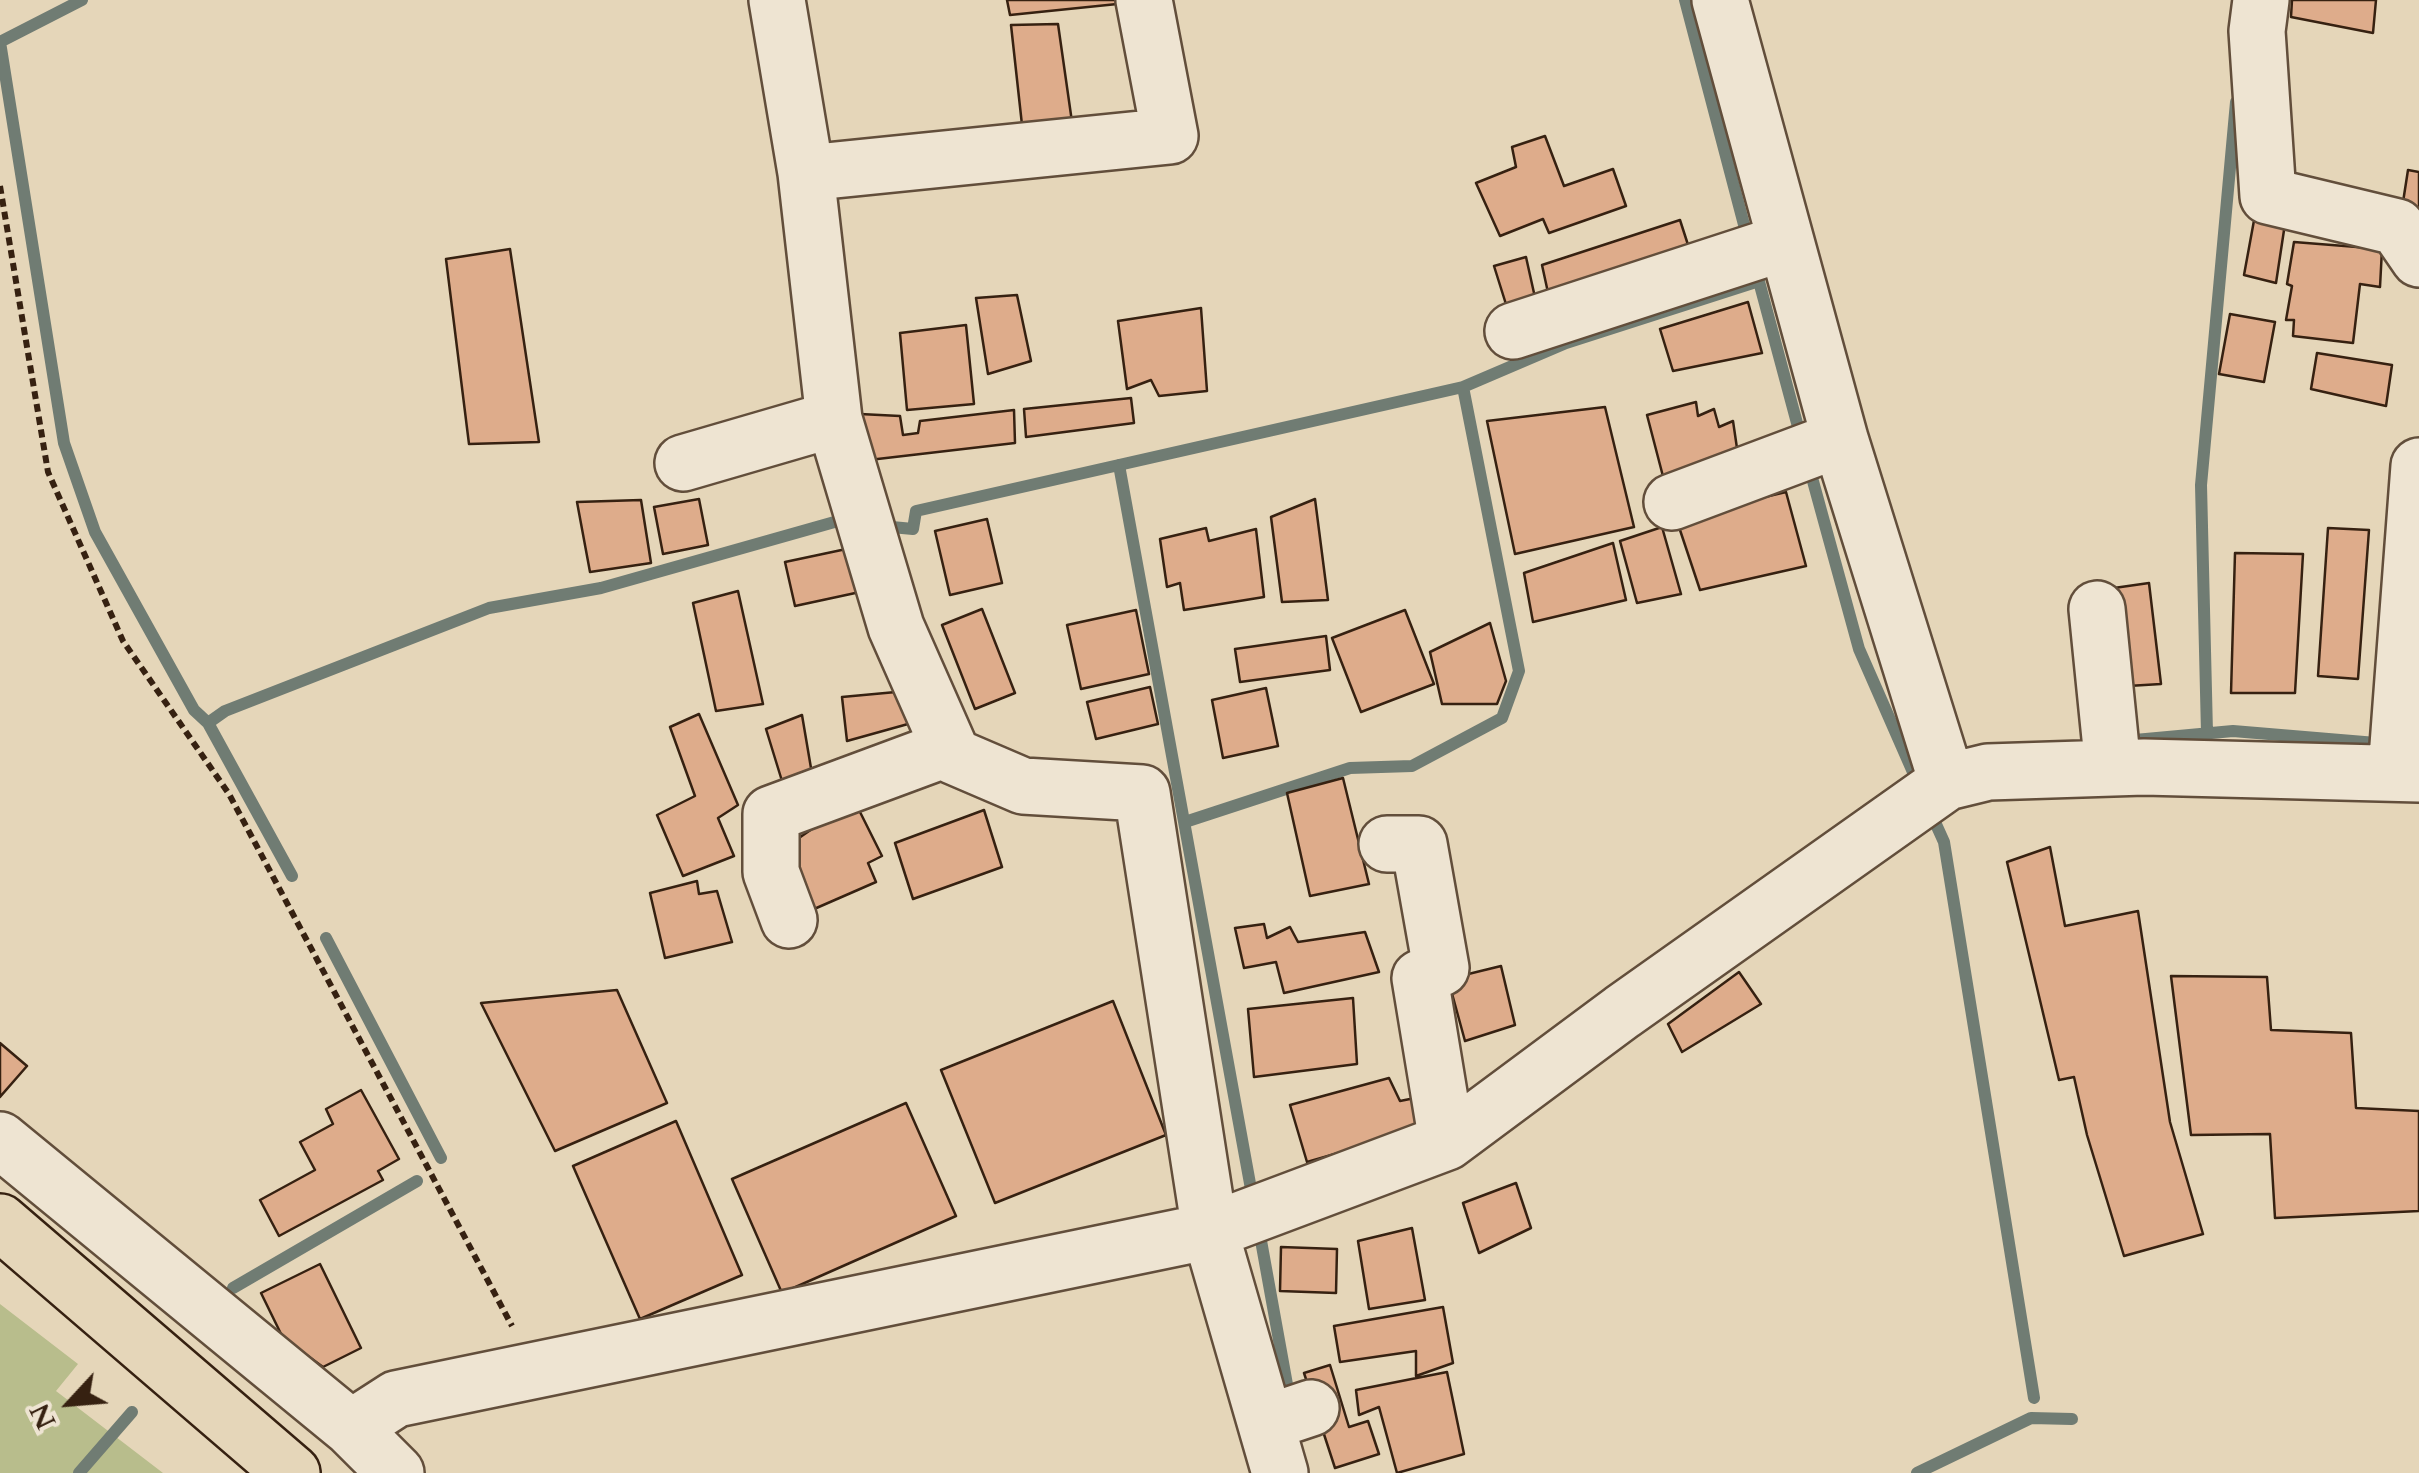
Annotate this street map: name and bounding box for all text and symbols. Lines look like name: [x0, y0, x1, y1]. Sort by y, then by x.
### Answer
north arrow: [20, 1353, 120, 1453]
text: N: [21, 1397, 65, 1435]

